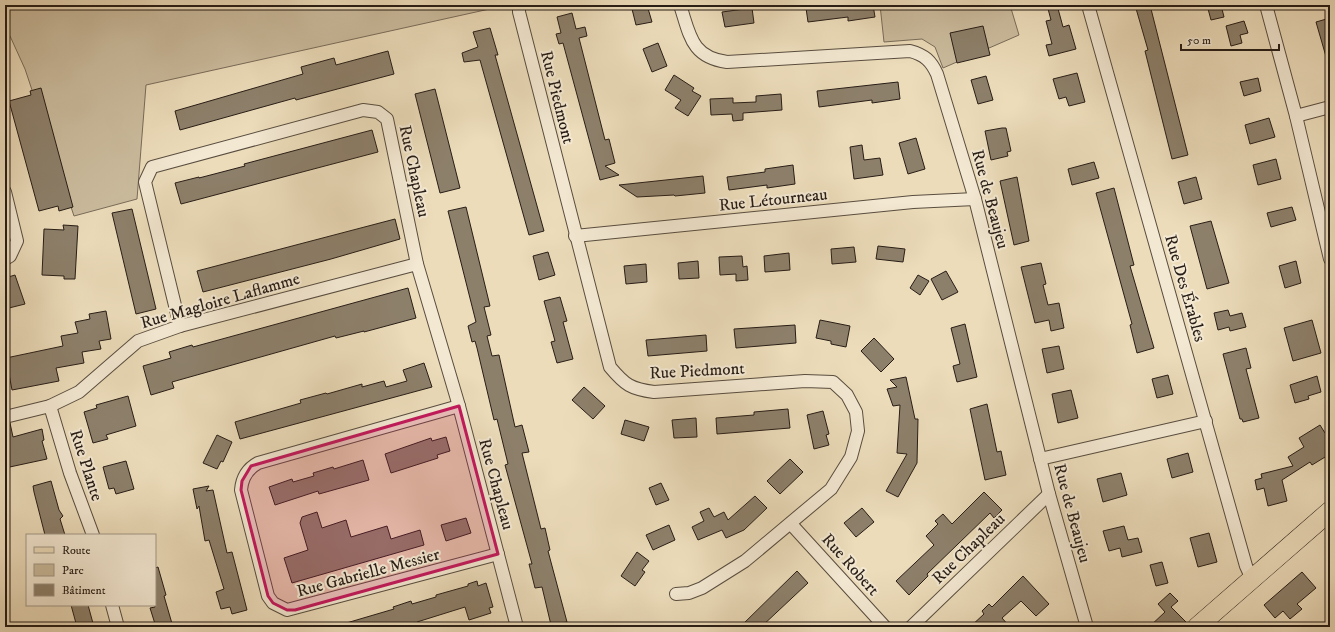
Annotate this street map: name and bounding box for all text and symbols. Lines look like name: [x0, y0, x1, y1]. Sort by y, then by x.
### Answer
scale bar: [1181, 26, 1279, 52]
text: 50 m: [1187, 33, 1211, 48]
street label: Rue Piedmont: [535, 48, 579, 147]
street label: Rue Chapleau: [394, 123, 435, 219]
street label: Rue de Beaujeu: [966, 147, 1014, 251]
street label: Rue Létourneau: [718, 183, 828, 217]
street label: Rue Des Érables: [1159, 232, 1211, 345]
street label: Rue Magloire Laflamme: [138, 268, 302, 334]
street label: Rue Piedmont: [649, 357, 746, 384]
street label: Rue Plante: [64, 427, 108, 504]
street label: Rue Chapleau: [473, 436, 519, 532]
street label: Rue de Beaujeu: [1048, 461, 1096, 565]
street label: Rue Chapleau: [927, 508, 1010, 589]
street label: Rue Robert: [816, 529, 884, 601]
legend: [26, 534, 156, 606]
text: Route: [62, 543, 90, 558]
street label: Rue Gabrielle Messier: [294, 543, 443, 603]
text: Parc: [62, 563, 84, 578]
text: Bâtiment: [62, 583, 106, 598]

